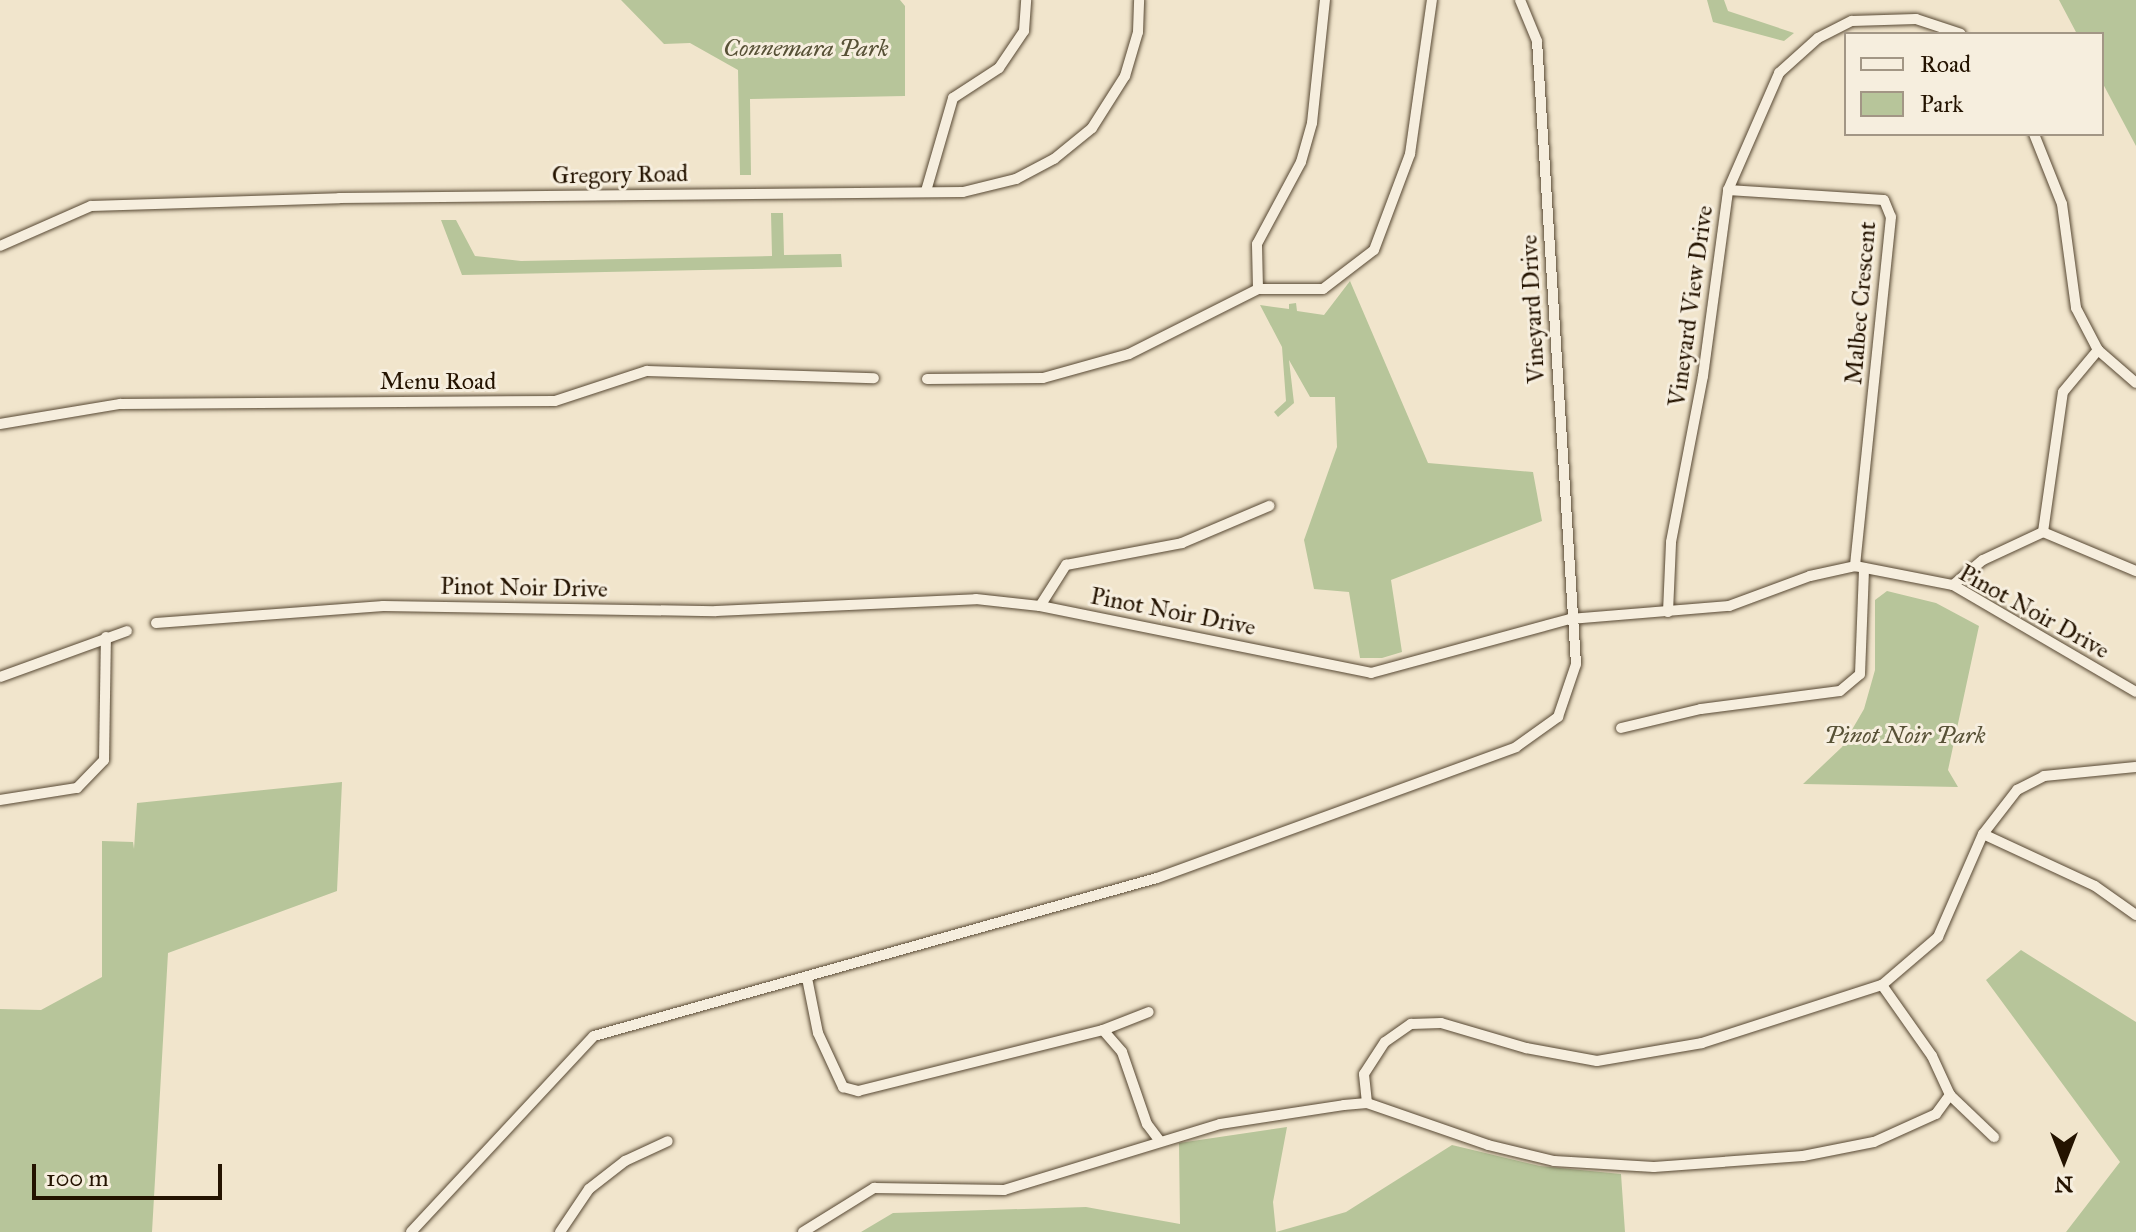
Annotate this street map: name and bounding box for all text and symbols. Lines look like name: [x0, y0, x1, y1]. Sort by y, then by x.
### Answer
legend: [1844, 32, 2104, 136]
park label: Connemara Park: [723, 35, 889, 63]
text: Road: [1920, 49, 1971, 79]
text: Park: [1920, 89, 1963, 119]
street label: Gregory Road: [552, 159, 688, 191]
street label: Vineyard View Drive: [1663, 203, 1719, 409]
street label: Malbec Crescent: [1840, 220, 1882, 386]
street label: Vineyard Drive: [1515, 234, 1551, 384]
street label: Menu Road: [380, 368, 496, 396]
street label: Pinot Noir Drive: [1954, 559, 2114, 665]
street label: Pinot Noir Drive: [440, 572, 608, 604]
street label: Pinot Noir Drive: [1088, 582, 1258, 642]
park label: Pinot Noir Park: [1824, 722, 1986, 750]
north arrow: [2024, 1120, 2104, 1200]
scale bar: [36, 1148, 226, 1198]
text: 100 m: [46, 1163, 109, 1193]
text: N: [2055, 1171, 2073, 1198]

